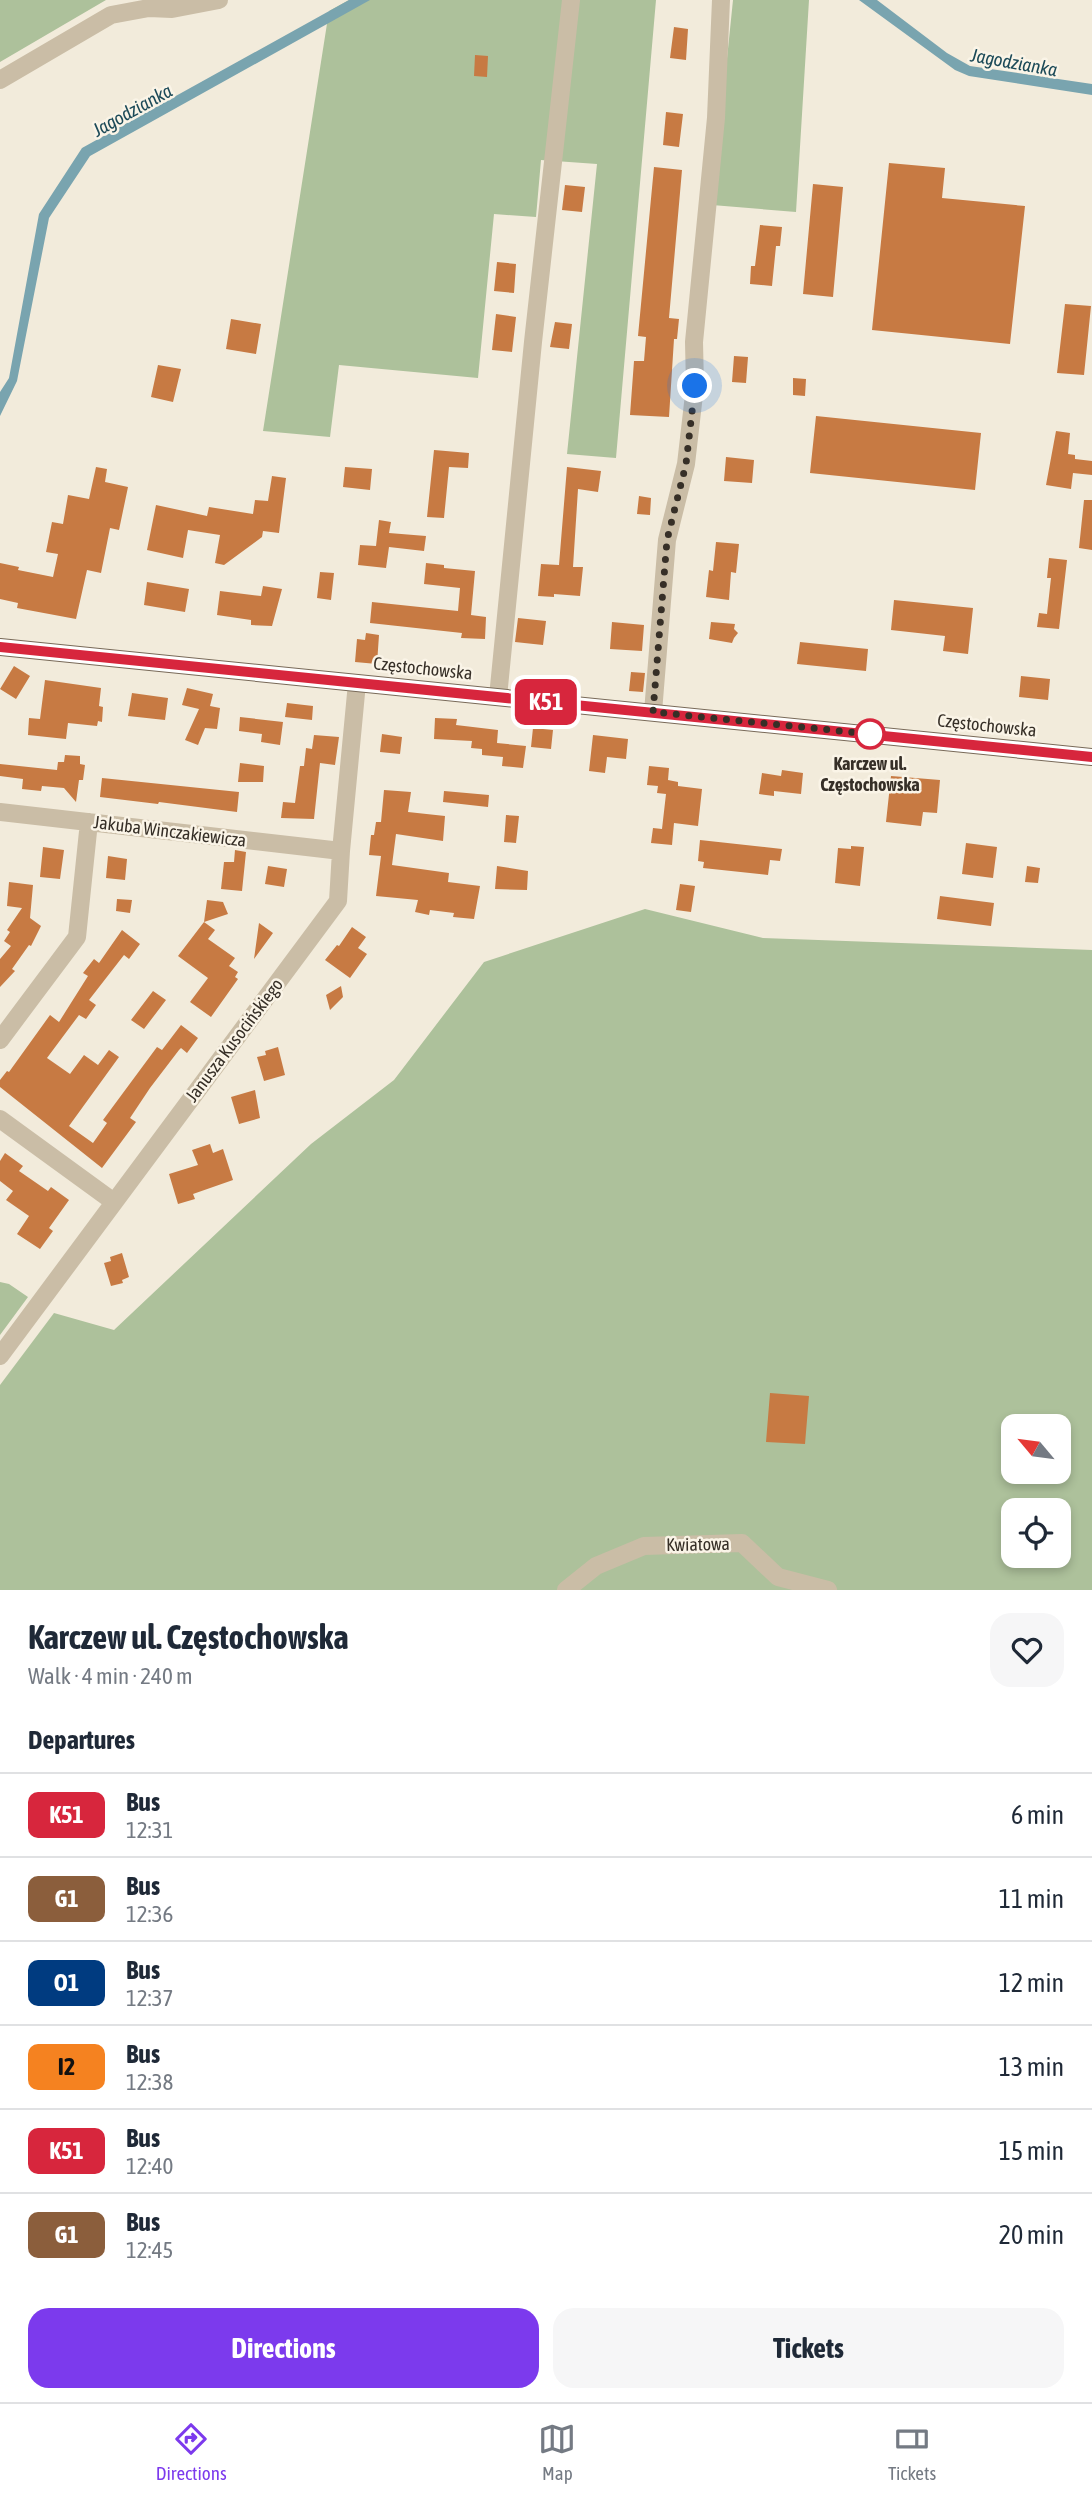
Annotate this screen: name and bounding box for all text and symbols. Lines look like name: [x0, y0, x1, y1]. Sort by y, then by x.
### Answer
water label: Jagodzianka: [968, 43, 1059, 80]
water label: Jagodzianka: [88, 79, 176, 141]
your location: [677, 368, 712, 403]
street label: Częstochowska: [372, 652, 474, 684]
line badge: K51: [506, 679, 586, 725]
text: K51: [529, 688, 563, 715]
street label: Częstochowska: [936, 709, 1038, 741]
marker: Karczew ul. Częstochowska: [855, 719, 885, 749]
place label: Karczew ul. Częstochowska: [820, 753, 920, 795]
street label: Jakuba Winczakiewicza: [93, 811, 247, 851]
street label: Janusza Kusocińskiego: [181, 974, 287, 1106]
north arrow: [1001, 1414, 1071, 1484]
map controls: [1001, 1414, 1071, 1568]
button: locate: [1001, 1498, 1071, 1568]
street label: Kwiatowa: [666, 1533, 730, 1555]
button: heart: [990, 1613, 1064, 1687]
text: Karczew ul. Częstochowska: [28, 1618, 349, 1656]
text: Walk · 4 min · 240 m: [28, 1663, 192, 1689]
text: Departures: [28, 1725, 135, 1755]
text: Bus: [126, 1787, 160, 1817]
text: 6 min: [1011, 1800, 1064, 1830]
text: K51: [49, 1801, 84, 1828]
text: 12:31: [126, 1817, 173, 1843]
text: Bus: [126, 1871, 160, 1901]
text: 11 min: [999, 1884, 1064, 1914]
text: G1: [55, 1885, 79, 1912]
text: 12:36: [126, 1901, 173, 1927]
text: Bus: [126, 1955, 160, 1985]
text: 12 min: [999, 1968, 1064, 1998]
text: O1: [54, 1969, 79, 1996]
text: 12:37: [126, 1985, 173, 2011]
text: Bus: [126, 2039, 160, 2069]
text: 13 min: [999, 2052, 1064, 2082]
text: I2: [58, 2053, 75, 2080]
text: 12:38: [126, 2069, 173, 2095]
text: Bus: [126, 2123, 160, 2153]
text: 15 min: [999, 2136, 1064, 2166]
text: K51: [49, 2137, 84, 2164]
text: 12:40: [126, 2153, 173, 2179]
text: Bus: [126, 2207, 160, 2237]
text: 20 min: [999, 2220, 1064, 2250]
text: G1: [55, 2221, 79, 2248]
text: 12:45: [126, 2237, 173, 2263]
button: Directions: [28, 2308, 539, 2388]
button: Tickets: [553, 2308, 1064, 2388]
tab: Directions: [156, 2420, 227, 2484]
tab: Map: [538, 2420, 576, 2484]
tab: Tickets: [888, 2420, 936, 2484]

